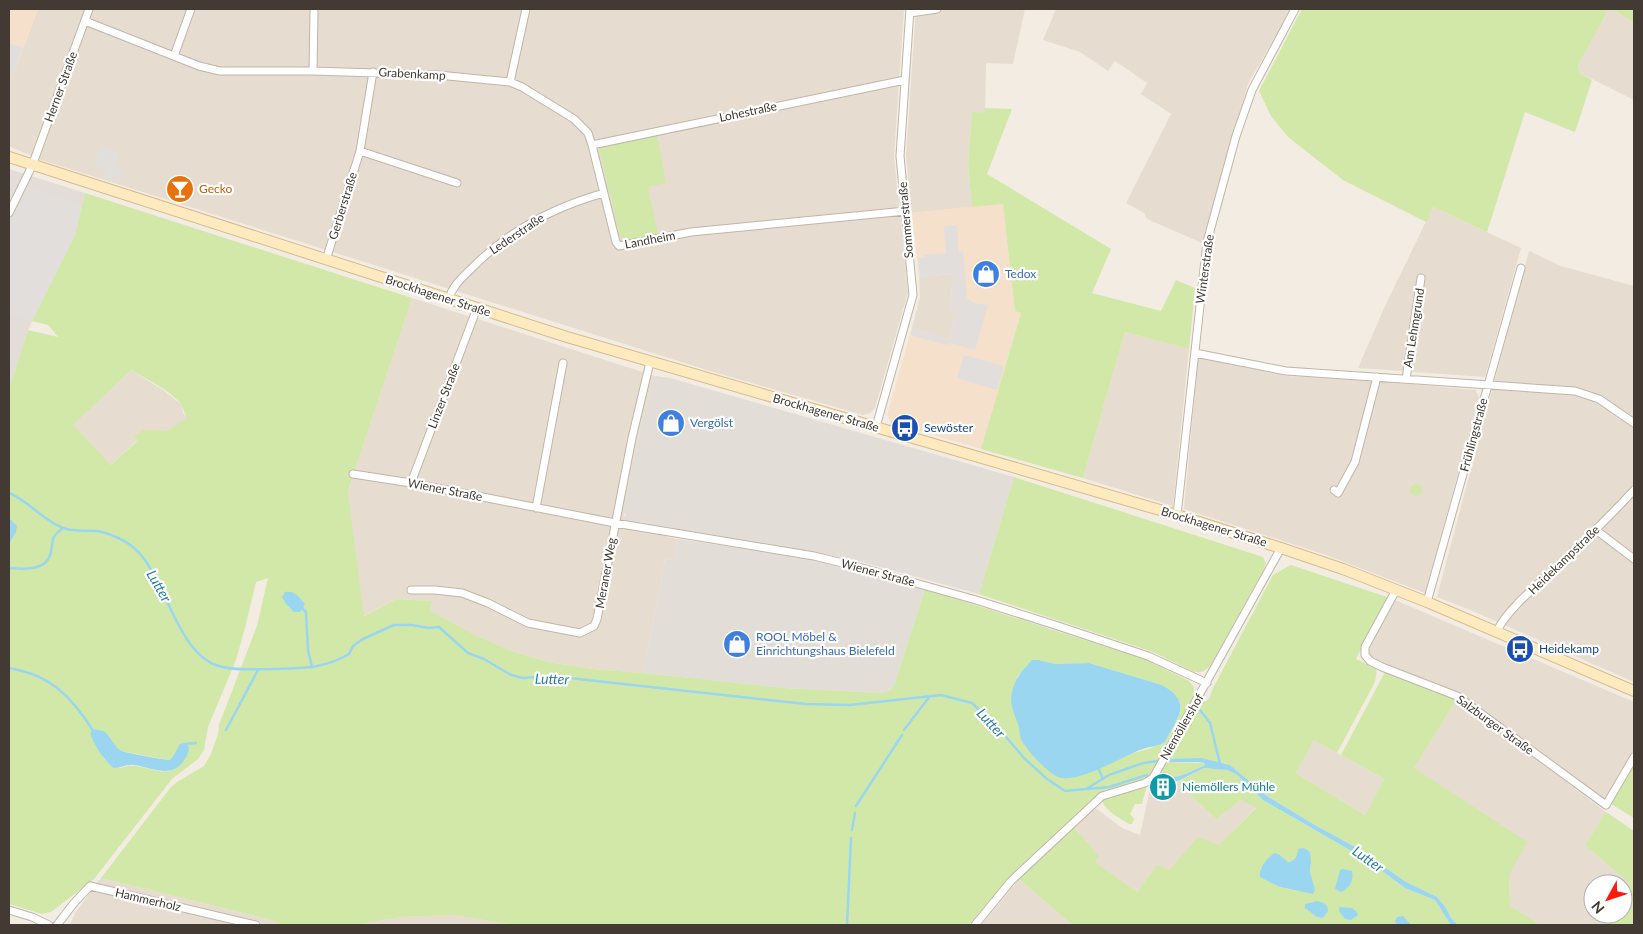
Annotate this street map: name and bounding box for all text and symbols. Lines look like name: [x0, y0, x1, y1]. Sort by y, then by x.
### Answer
street label: Herner Straße: [41, 50, 80, 124]
street label: Grabenkamp: [378, 64, 446, 83]
street label: Lohestraße: [718, 98, 778, 125]
street label: Gerberstraße: [325, 170, 360, 241]
bar icon: Gecko: [165, 174, 195, 204]
place label: Gecko: [199, 181, 233, 196]
street label: Sommerstraße: [895, 181, 916, 259]
street label: Lederstraße: [487, 210, 547, 257]
street label: Landheim: [623, 227, 677, 252]
street label: Winterstraße: [1192, 233, 1217, 305]
shop icon: Tedox: [971, 259, 1001, 289]
place label: Tedox: [1005, 266, 1036, 281]
street label: Brockhagener Straße: [384, 271, 493, 320]
street label: Am Lehmgrund: [1400, 287, 1427, 369]
street label: Linzer Straße: [424, 361, 463, 431]
street label: Brockhagener Straße: [771, 390, 881, 435]
street label: Frühlingstraße: [1456, 396, 1491, 473]
shop icon: Vergölst: [656, 408, 686, 438]
bus stop icon: Sewöster: [890, 413, 920, 443]
place label: Vergölst: [690, 415, 734, 430]
place label: Sewöster: [924, 420, 974, 435]
street label: Wiener Straße: [406, 475, 484, 504]
street label: Brockhagener Straße: [1159, 503, 1269, 550]
street label: Heidekampstraße: [1525, 522, 1602, 597]
street label: Meraner Weg: [592, 536, 619, 610]
street label: Wiener Straße: [840, 555, 917, 590]
water label: Lutter: [144, 567, 175, 605]
shop icon: ROOL Möbel & Einrichtungshaus Bielefeld: [722, 629, 752, 659]
place label: ROOL Möbel & Einrichtungshaus Bielefeld: [756, 629, 895, 658]
bus stop icon: Heidekamp: [1505, 634, 1535, 664]
place label: Heidekamp: [1539, 641, 1599, 656]
water label: Lutter: [535, 670, 569, 687]
street label: Niemöllershof: [1157, 690, 1207, 763]
street label: Salzburger Straße: [1454, 691, 1537, 758]
water label: Lutter: [973, 704, 1009, 741]
building icon: Niemöllers Mühle: [1148, 772, 1178, 802]
place label: Niemöllers Mühle: [1182, 779, 1275, 794]
water label: Lutter: [1349, 842, 1387, 875]
north arrow: [1583, 874, 1633, 924]
street label: Hammerholz: [114, 885, 183, 915]
text: N: [1588, 898, 1608, 917]

